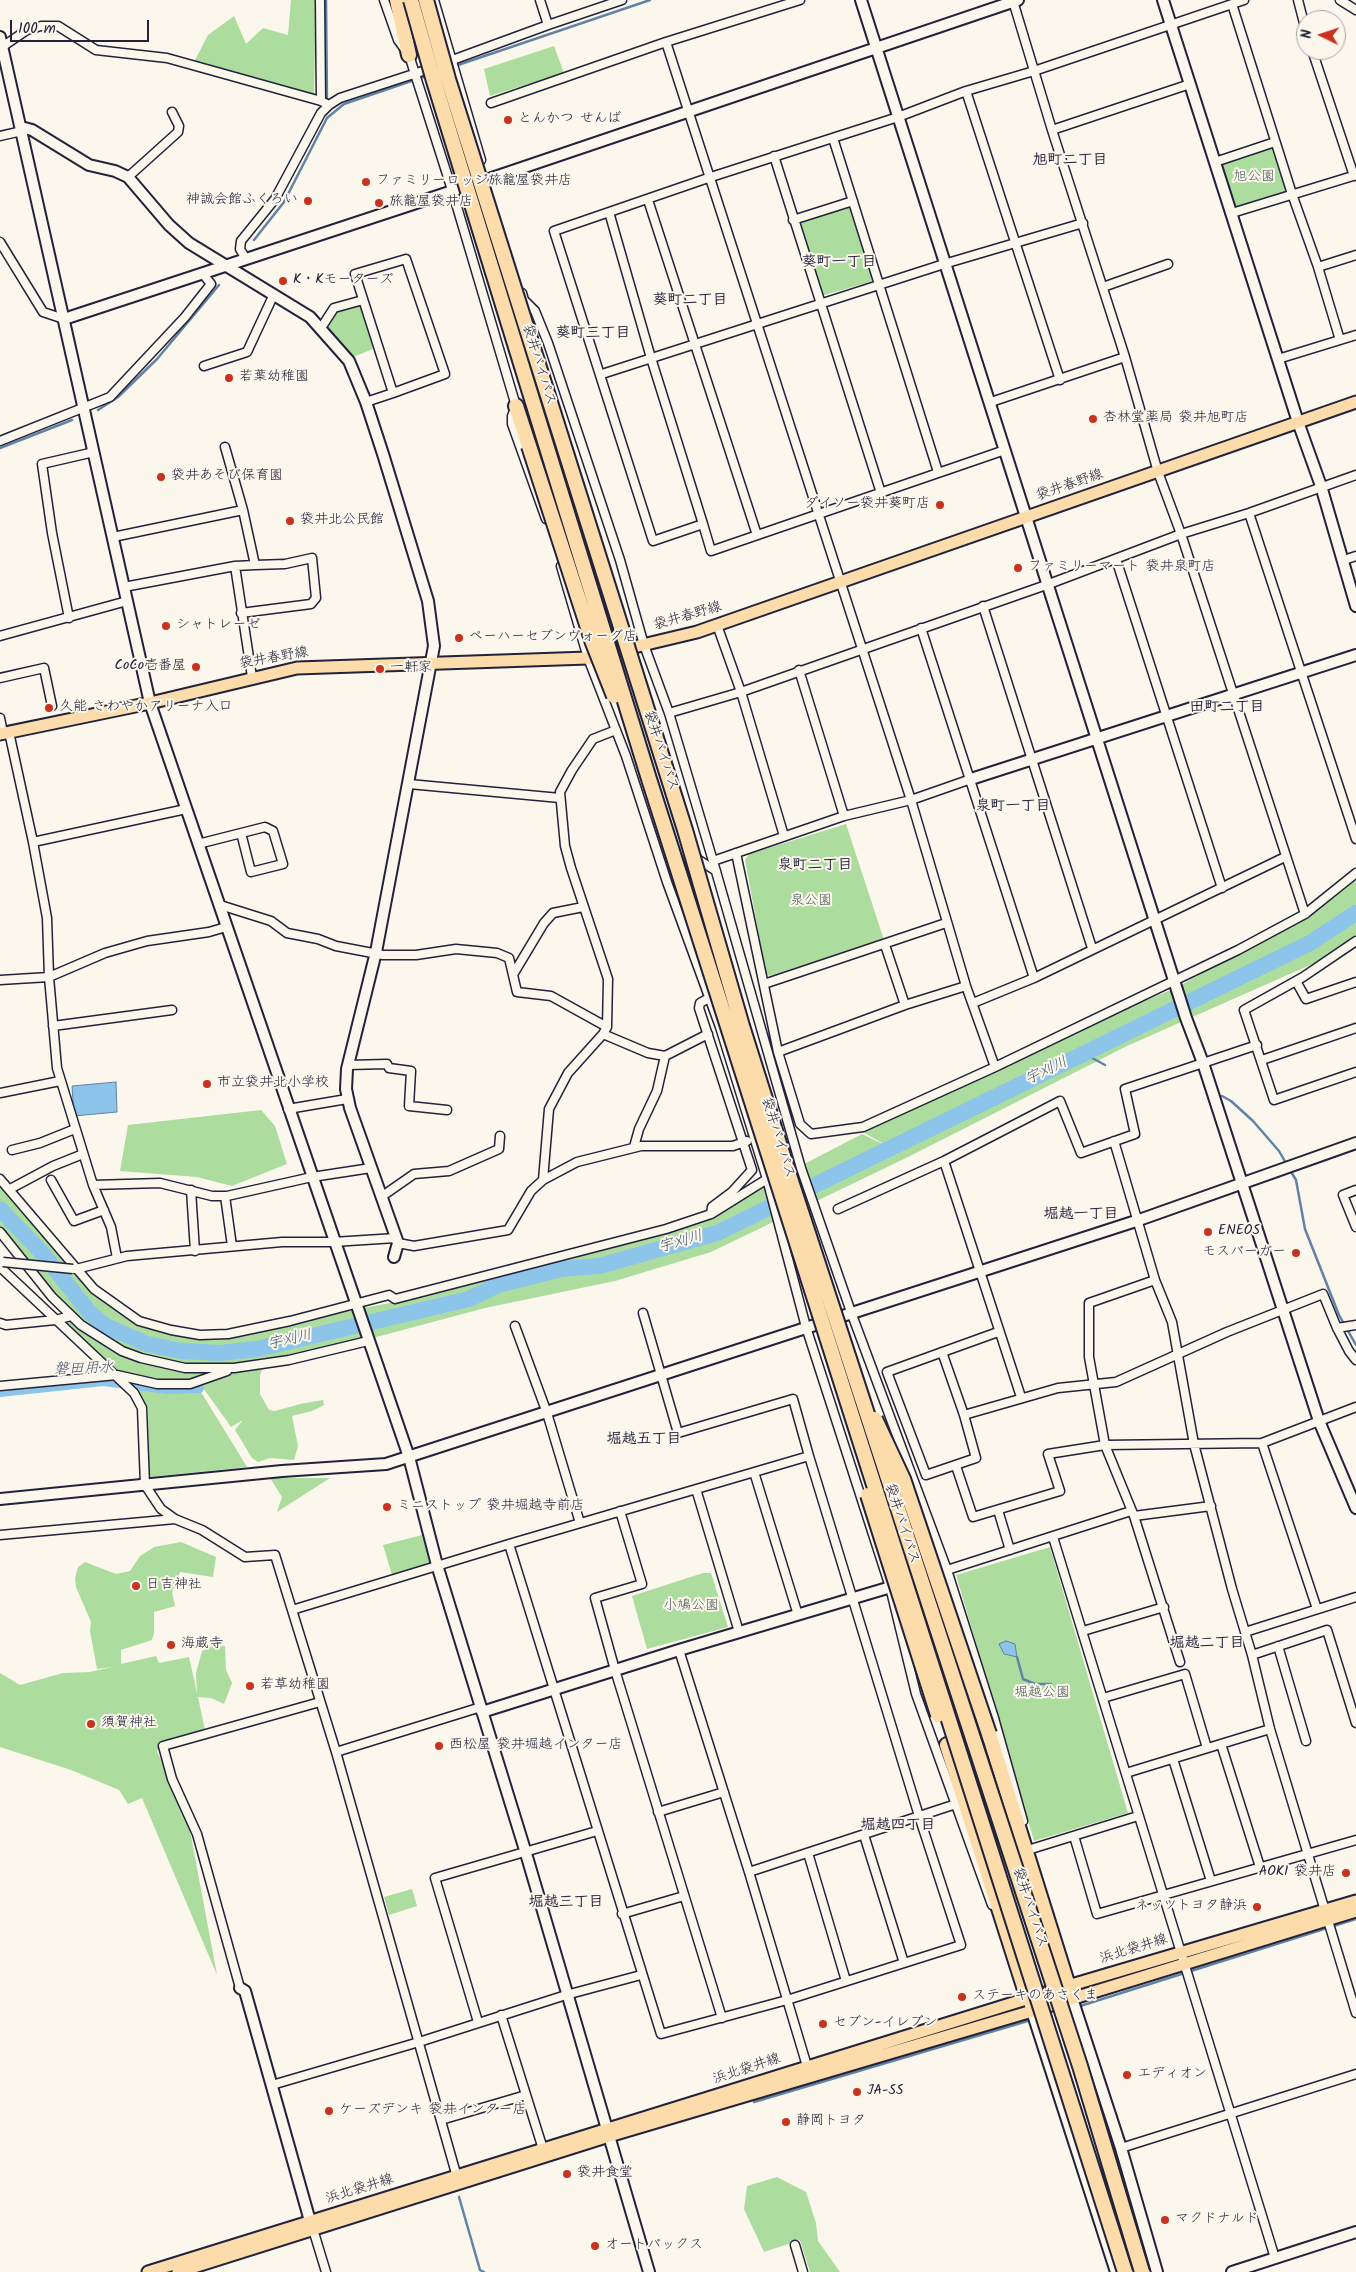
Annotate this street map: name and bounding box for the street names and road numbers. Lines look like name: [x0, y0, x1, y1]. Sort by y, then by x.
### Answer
street label: 袋井バイパス: [518, 322, 558, 408]
street label: 袋井春野線: [1034, 467, 1106, 505]
street label: 袋井春野線: [652, 599, 724, 635]
street label: 袋井春野線: [238, 645, 310, 673]
street label: 袋井バイパス: [639, 708, 681, 794]
street label: 袋井バイパス: [757, 1095, 797, 1181]
street label: 袋井バイパス: [880, 1481, 922, 1567]
street label: 袋井バイパス: [1008, 1865, 1050, 1951]
street label: 浜北袋井線: [1098, 1932, 1170, 1968]
street label: 浜北袋井線: [711, 2051, 783, 2089]
street label: 浜北袋井線: [324, 2172, 396, 2208]

